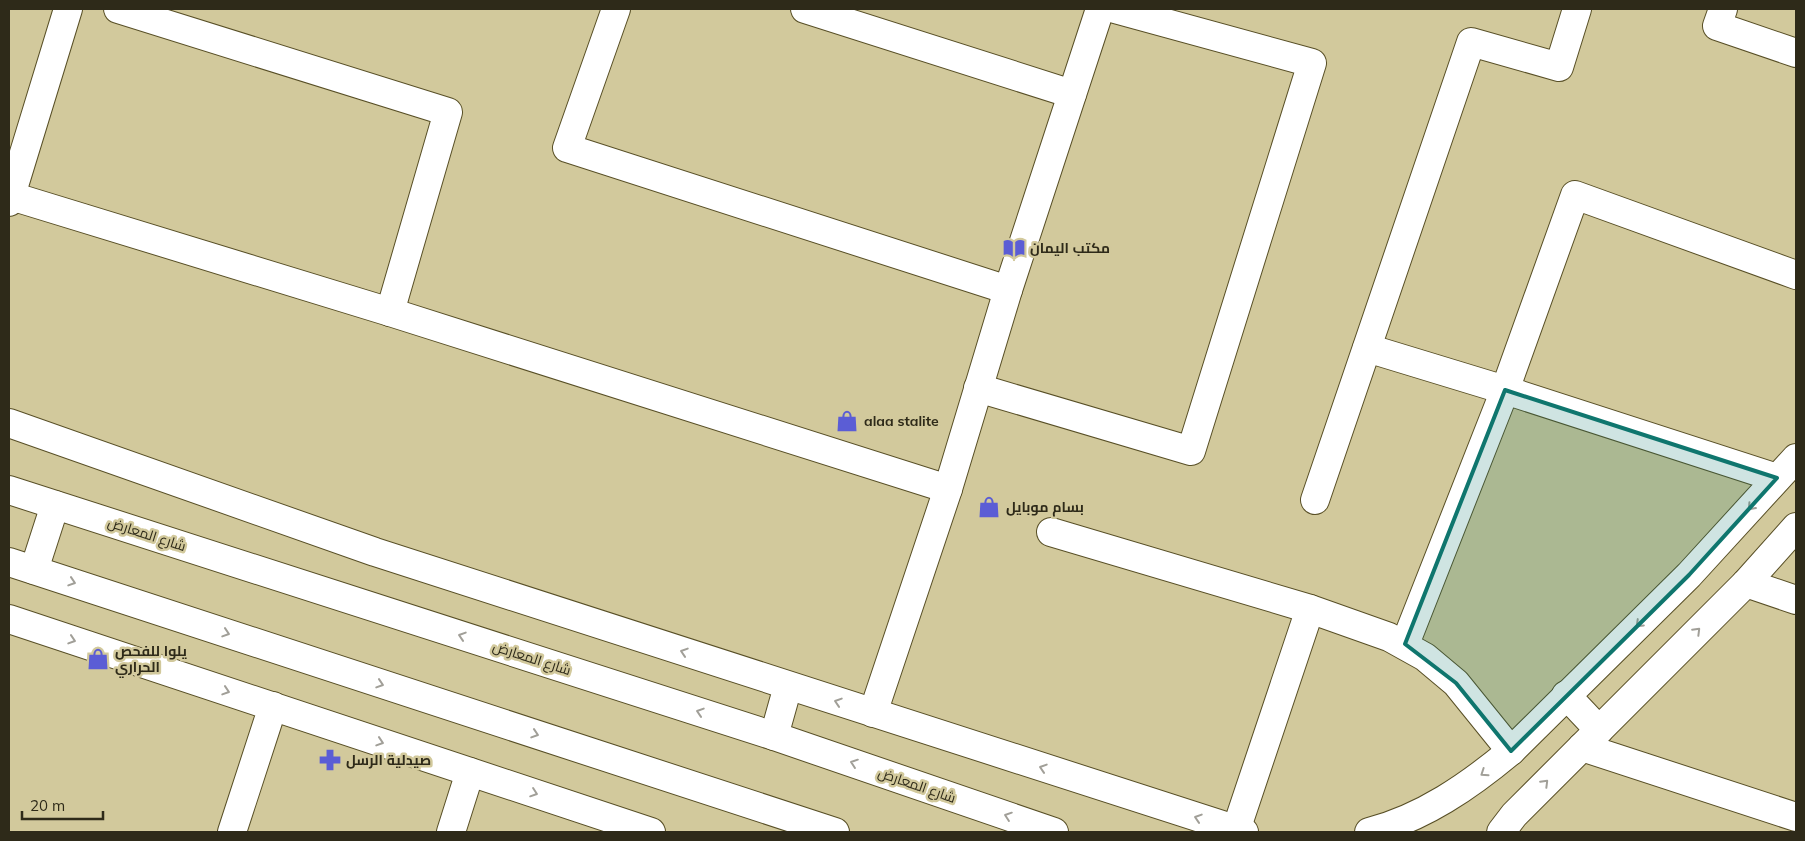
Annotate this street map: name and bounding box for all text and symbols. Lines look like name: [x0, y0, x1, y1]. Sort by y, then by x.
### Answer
library icon: مكتب اليمان: [1001, 235, 1027, 261]
place label: مكتب اليمان: [1030, 239, 1110, 257]
shop icon: alaa stalite: [834, 408, 860, 434]
place label: alaa stalite: [864, 412, 939, 430]
shop icon: بسام موبايل: [976, 494, 1002, 520]
place label: بسام موبايل: [1006, 498, 1084, 517]
one-way arrow: [1748, 501, 1757, 510]
street label: شارع المعارض: [106, 513, 188, 555]
one-way arrow: [67, 576, 75, 586]
one-way arrow: [1636, 618, 1645, 627]
one-way arrow: [221, 628, 230, 638]
one-way arrow: [1691, 628, 1700, 637]
one-way arrow: [459, 631, 467, 641]
one-way arrow: [67, 634, 75, 644]
street label: شارع المعارض: [491, 637, 573, 679]
place label: يلوا للفحص الحراري: [115, 642, 187, 678]
shop icon: يلوا للفحص الحراري: [85, 646, 111, 672]
one-way arrow: [680, 648, 688, 658]
one-way arrow: [376, 678, 384, 688]
one-way arrow: [221, 685, 230, 695]
one-way arrow: [835, 698, 843, 708]
one-way arrow: [697, 708, 705, 718]
one-way arrow: [530, 728, 539, 738]
one-way arrow: [376, 736, 384, 746]
pharmacy icon: صيدلية الرسل: [317, 747, 343, 773]
place label: صيدلية الرسل: [346, 751, 431, 769]
one-way arrow: [851, 759, 859, 769]
street label: شارع المعارض: [876, 763, 958, 807]
one-way arrow: [1039, 764, 1048, 774]
one-way arrow: [1480, 766, 1489, 776]
one-way arrow: [1539, 780, 1548, 789]
one-way arrow: [530, 787, 538, 797]
scale bar: [22, 788, 104, 820]
text: 20 m: [30, 796, 65, 815]
one-way arrow: [1004, 812, 1013, 822]
one-way arrow: [1194, 813, 1202, 823]

